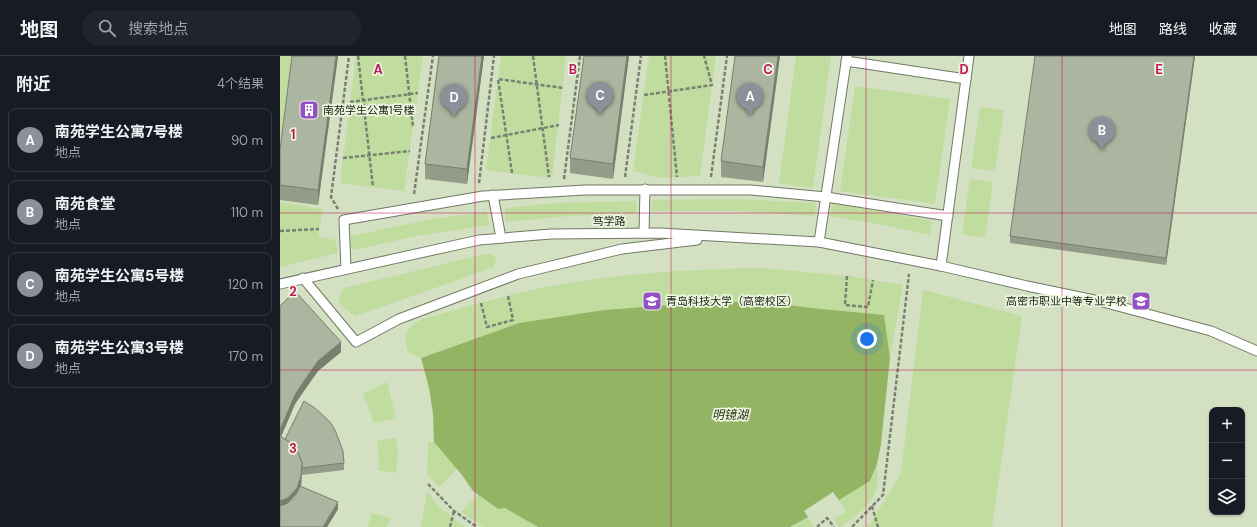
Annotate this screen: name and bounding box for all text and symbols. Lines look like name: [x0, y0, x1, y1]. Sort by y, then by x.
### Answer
search box: [82, 10, 362, 46]
text: 地图: [20, 17, 58, 42]
icon: search: [96, 17, 118, 39]
text: 搜索地点: [128, 19, 188, 39]
text: 地图: [1109, 20, 1137, 38]
text: 路线: [1159, 20, 1187, 38]
text: 收藏: [1209, 20, 1237, 38]
text: A: [373, 61, 383, 78]
text: B: [569, 61, 577, 78]
text: C: [763, 61, 773, 78]
text: D: [959, 61, 969, 78]
text: E: [1155, 61, 1163, 78]
text: 附近: [16, 73, 50, 95]
text: 4个结果: [217, 75, 264, 92]
pin: C: [587, 82, 613, 115]
pin: A: [737, 83, 763, 116]
pin: D: [441, 84, 467, 117]
building icon: 南苑学生公寓1号楼: [298, 99, 320, 121]
place label: 南苑学生公寓1号楼: [323, 103, 414, 117]
pin: B: [1089, 117, 1115, 150]
text: 南苑学生公寓7号楼: [55, 122, 183, 142]
text: 1: [291, 126, 295, 143]
text: A: [25, 132, 35, 149]
text: 90 m: [231, 132, 263, 149]
text: 地点: [55, 144, 81, 161]
text: 南苑食堂: [55, 194, 115, 214]
text: B: [26, 204, 34, 221]
text: 110 m: [231, 204, 263, 221]
street label: 笃学路: [593, 214, 626, 228]
text: 地点: [55, 216, 81, 233]
text: 南苑学生公寓5号楼: [55, 266, 184, 286]
text: C: [25, 276, 35, 293]
text: 120 m: [228, 276, 263, 293]
text: 2: [289, 283, 297, 300]
text: 地点: [55, 288, 81, 305]
school or university icon: 青岛科技大学（高密校区）: [641, 290, 663, 312]
school or university icon: 高密市职业中等专业学校: [1130, 290, 1152, 312]
place label: 青岛科技大学（高密校区）: [666, 294, 798, 308]
place label: 高密市职业中等专业学校: [1006, 294, 1127, 308]
your location: [857, 329, 877, 349]
text: 南苑学生公寓3号楼: [55, 338, 184, 358]
text: D: [25, 348, 35, 365]
text: 170 m: [228, 348, 263, 365]
text: 地点: [55, 360, 81, 377]
water label: 明镜湖: [712, 407, 750, 423]
map controls: [1209, 407, 1245, 515]
button: +: [1209, 407, 1245, 443]
text: 3: [289, 440, 297, 457]
button: −: [1209, 443, 1245, 479]
button: layers: [1209, 479, 1245, 515]

